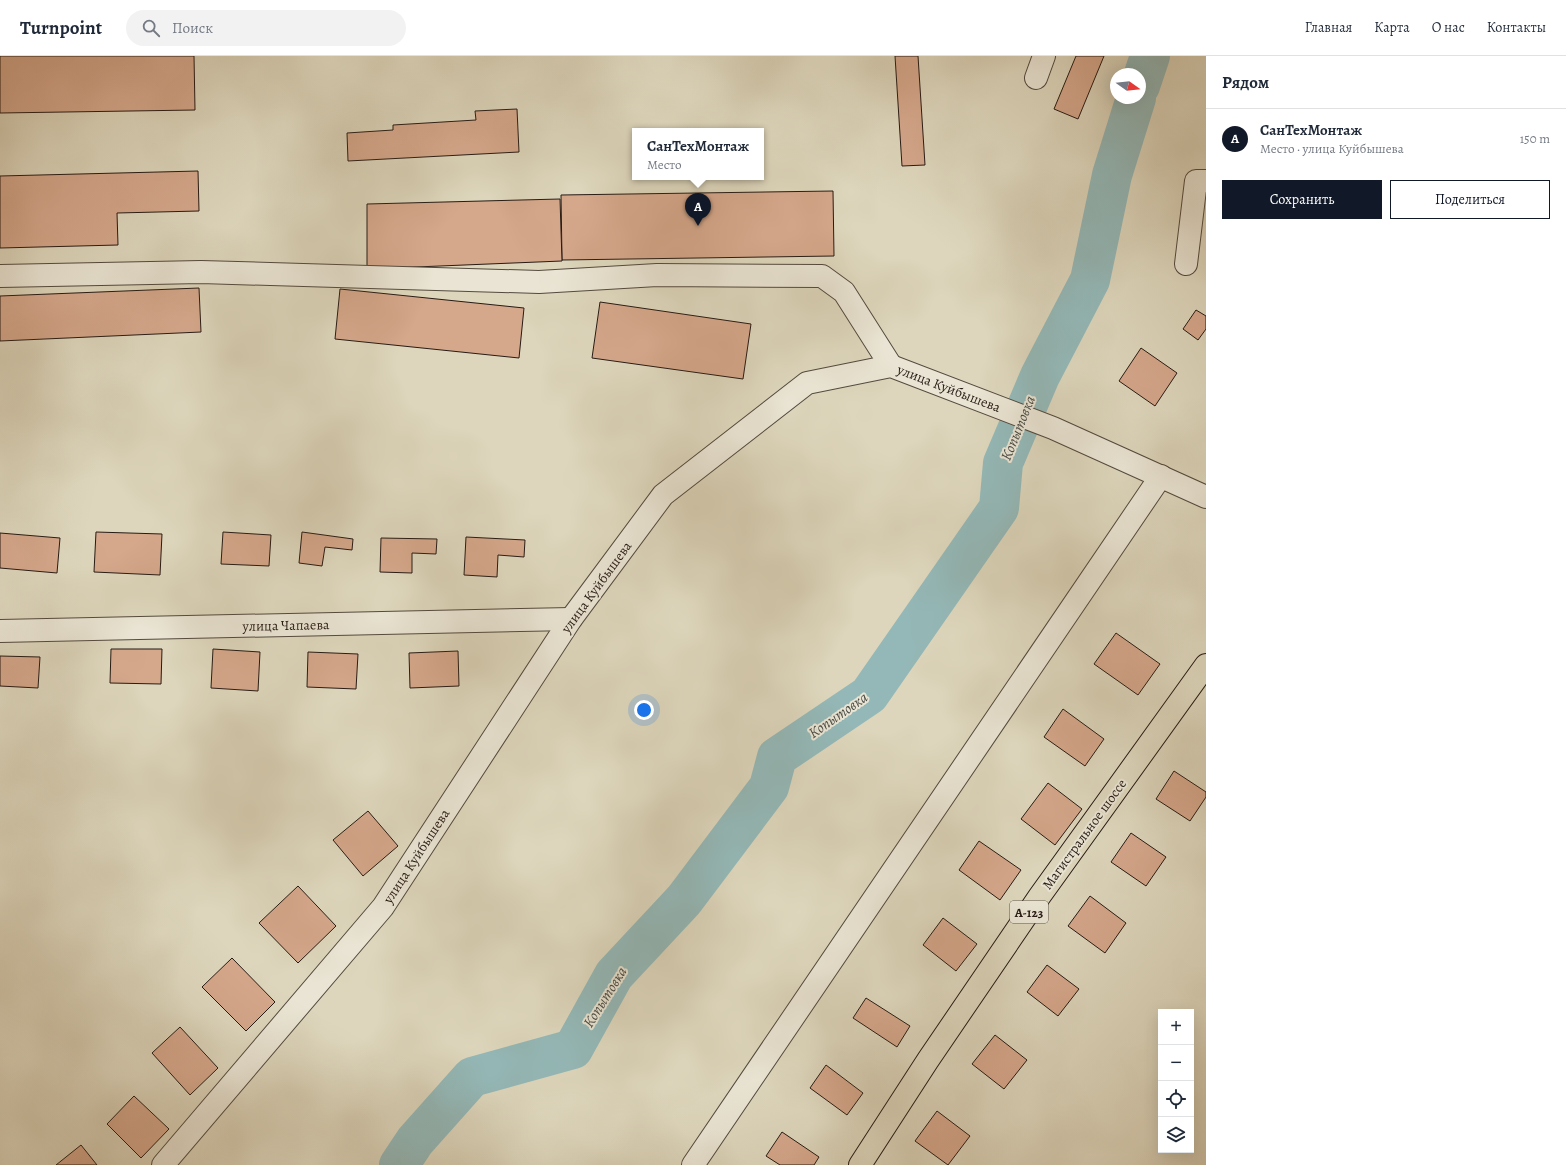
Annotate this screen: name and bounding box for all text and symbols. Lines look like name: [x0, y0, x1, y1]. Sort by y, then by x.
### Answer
search box: [126, 10, 406, 46]
text: Turnpoint: [20, 15, 102, 41]
icon: search: [140, 17, 162, 39]
text: Поиск: [172, 18, 213, 38]
text: Главная: [1305, 18, 1352, 37]
text: Карта: [1374, 18, 1410, 37]
text: О нас: [1432, 18, 1465, 37]
text: Контакты: [1487, 18, 1546, 37]
north arrow: [1110, 68, 1146, 104]
text: Рядом: [1222, 71, 1269, 94]
text: СанТехМонтаж: [1260, 120, 1362, 140]
popup: [632, 128, 764, 180]
text: A: [1231, 130, 1239, 147]
text: 150 m: [1520, 130, 1550, 147]
text: СанТехМонтаж: [647, 136, 749, 156]
text: Место · улица Куйбышева: [1260, 140, 1404, 157]
text: Место: [647, 156, 682, 173]
button: Сохранить: [1222, 180, 1382, 219]
button: Поделиться: [1390, 180, 1550, 219]
pin: A: [685, 193, 711, 226]
street label: улица Куйбышева: [894, 360, 1004, 417]
water label: Копытовка: [996, 393, 1040, 463]
street label: улица Куйбышева: [556, 537, 637, 638]
street label: улица Чапаева: [241, 615, 330, 636]
water label: Копытовка: [804, 687, 872, 743]
your location: [634, 700, 654, 720]
street label: Магистральное шоссе: [1038, 775, 1131, 893]
street label: улица Куйбышева: [378, 805, 454, 908]
road number: А-123: [1010, 901, 1048, 923]
water label: Копытовка: [578, 963, 632, 1031]
map controls: [1158, 1009, 1194, 1153]
button: +: [1158, 1009, 1194, 1045]
button: −: [1158, 1045, 1194, 1081]
button: locate: [1158, 1081, 1194, 1117]
button: layers: [1158, 1117, 1194, 1153]

